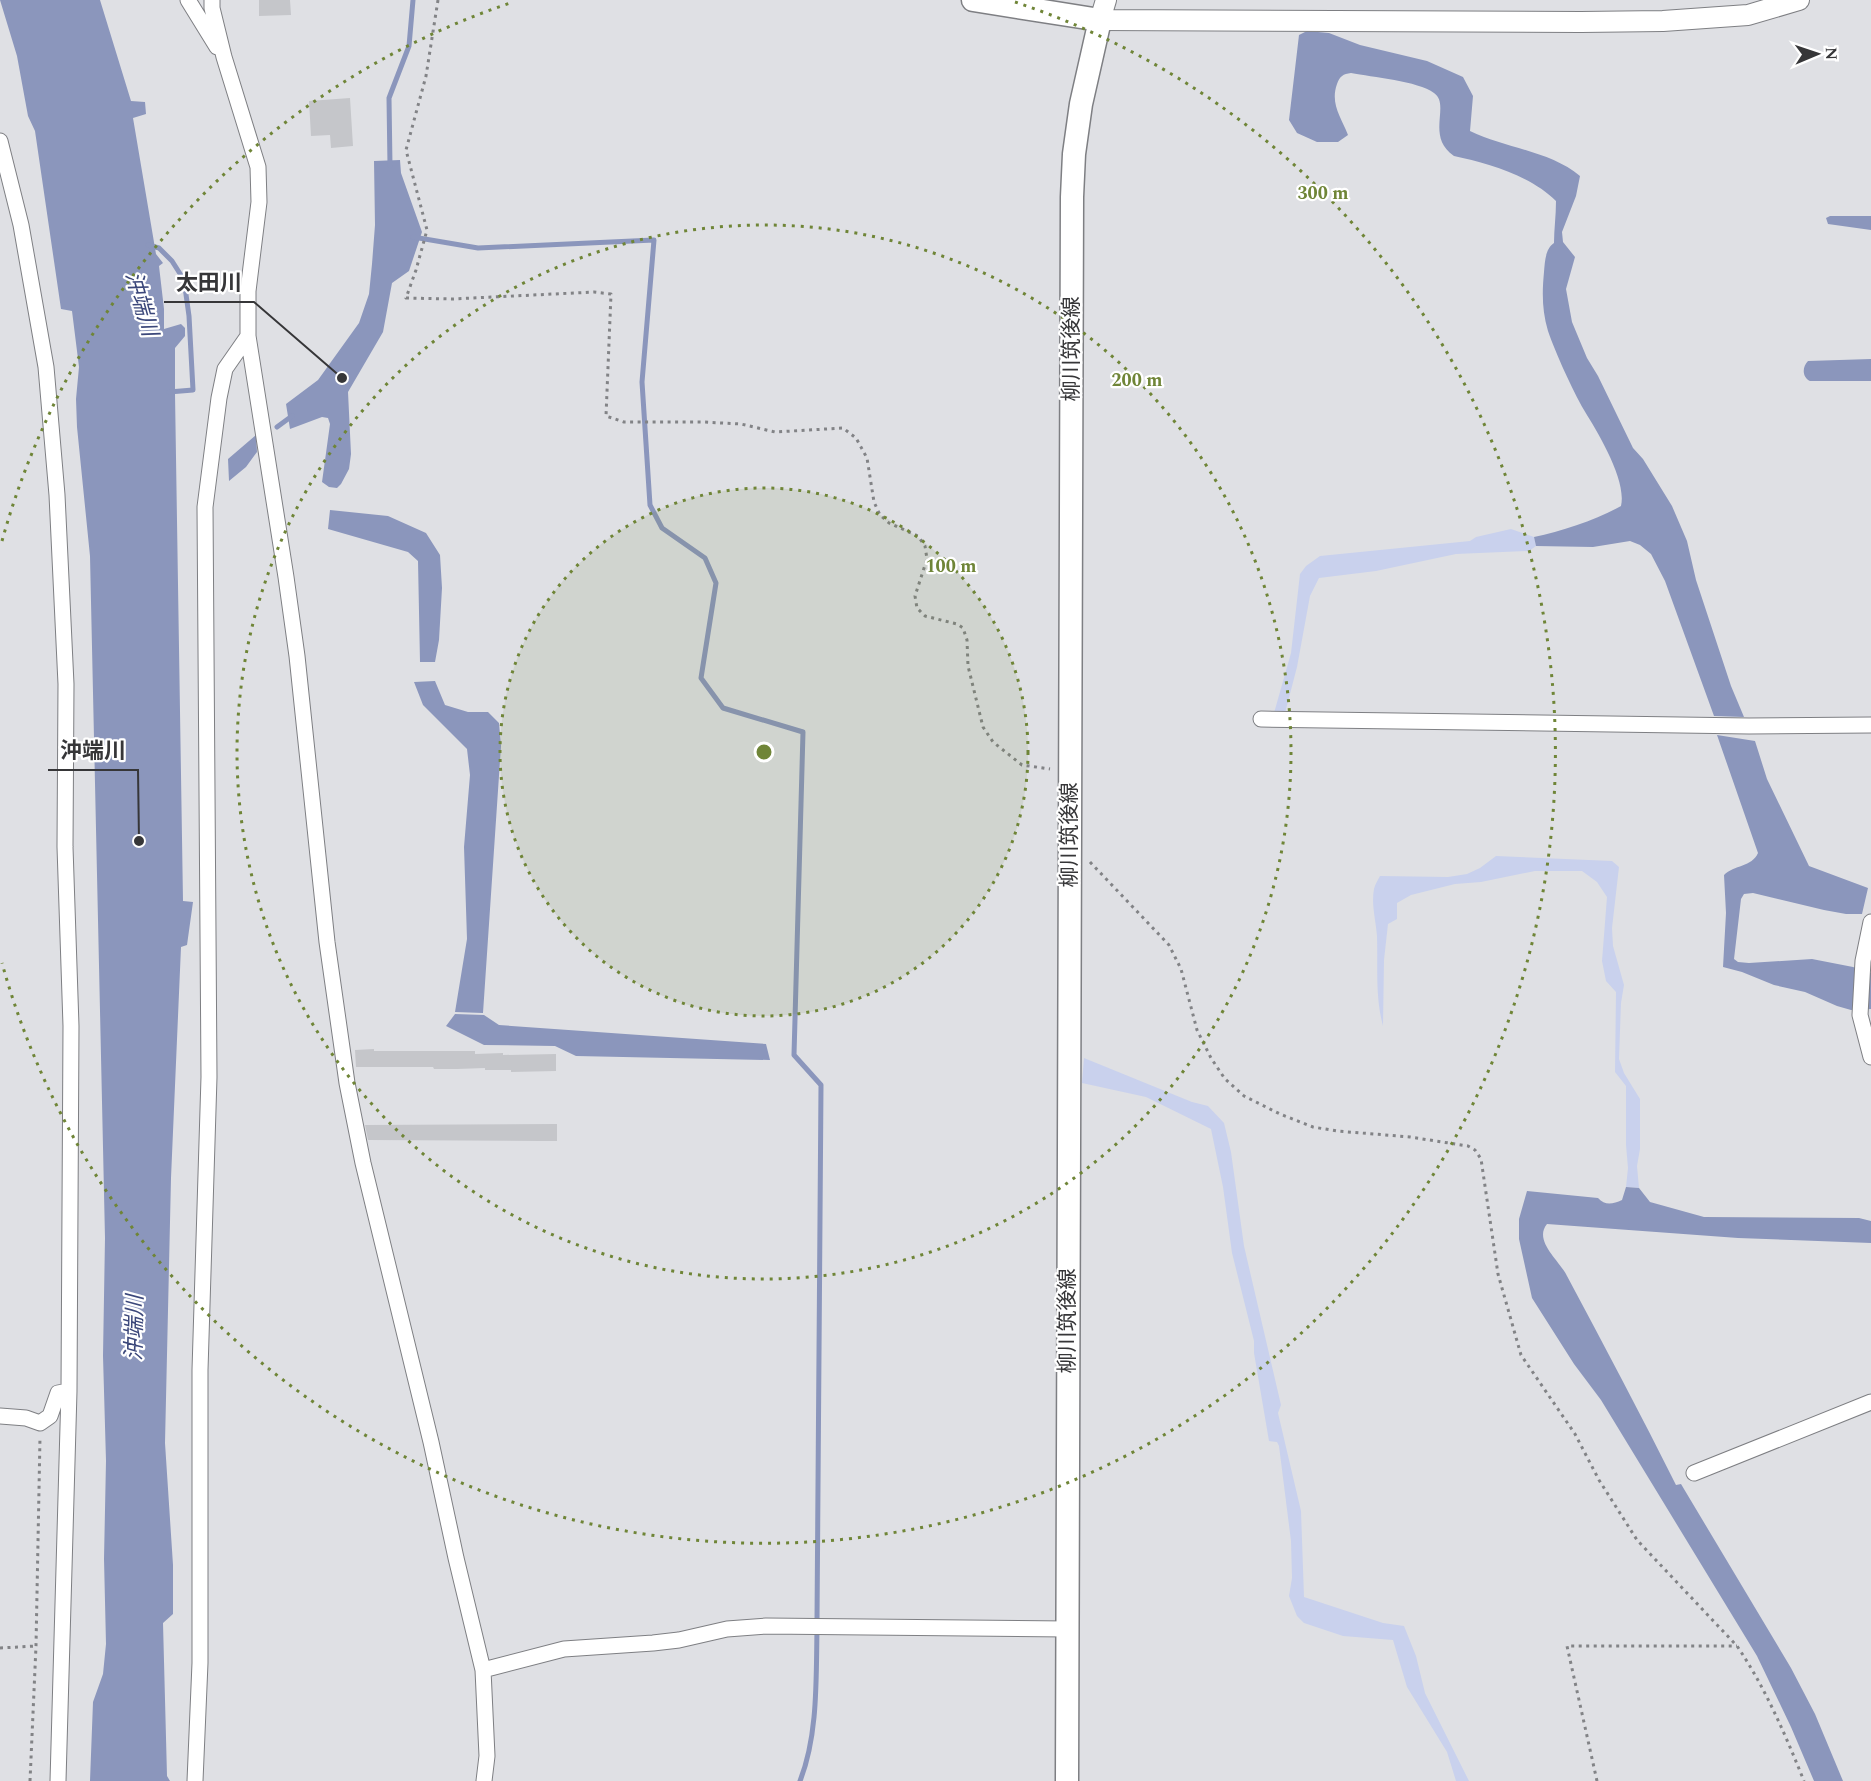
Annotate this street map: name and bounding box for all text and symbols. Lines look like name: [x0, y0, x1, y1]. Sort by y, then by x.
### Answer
north arrow: [1787, 24, 1847, 84]
text: N: [1819, 47, 1843, 60]
text: 300 m: [1297, 180, 1349, 207]
callout: 太田川: [164, 262, 254, 302]
text: 太田川: [176, 267, 242, 300]
water label: 沖端川: [116, 268, 167, 342]
street label: 柳川筑後線: [1056, 297, 1088, 402]
text: 200 m: [1111, 367, 1163, 394]
text: 100 m: [925, 553, 977, 580]
callout: 沖端川: [48, 730, 138, 770]
text: 沖端川: [60, 735, 126, 768]
centre of rings: [754, 742, 774, 762]
street label: 柳川筑後線: [1054, 783, 1086, 888]
street label: 柳川筑後線: [1052, 1269, 1084, 1374]
water label: 沖端川: [118, 1293, 152, 1361]

